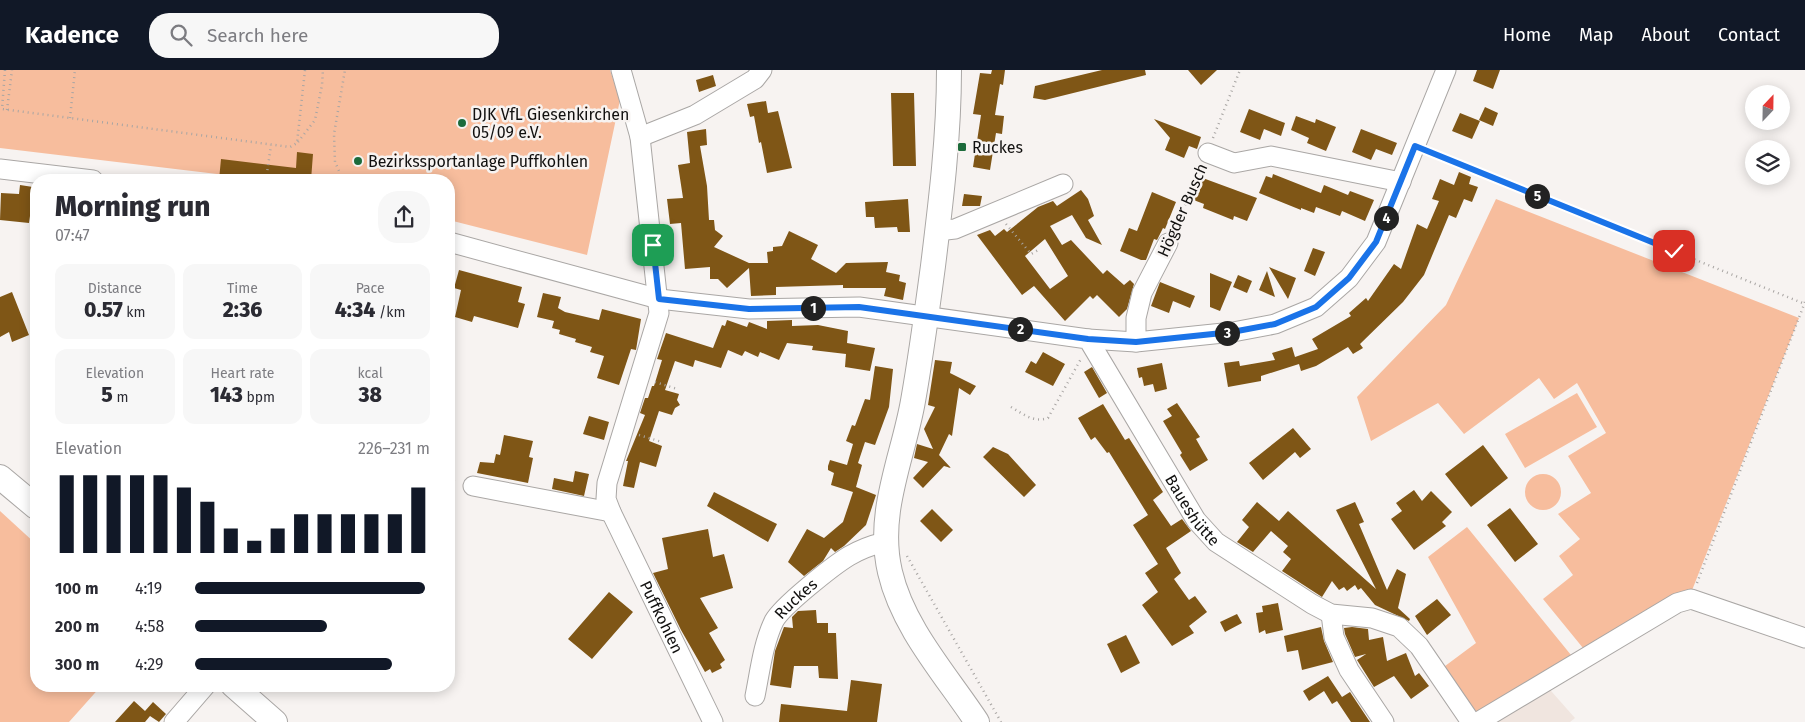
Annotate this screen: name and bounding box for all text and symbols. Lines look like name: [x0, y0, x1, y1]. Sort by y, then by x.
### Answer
search box: [149, 13, 499, 58]
text: Kadence: [25, 21, 119, 49]
icon: search: [167, 21, 195, 49]
text: Search here: [207, 24, 308, 47]
text: Home: [1503, 24, 1551, 46]
text: Map: [1579, 24, 1613, 46]
text: About: [1641, 24, 1690, 46]
text: Contact: [1718, 24, 1780, 46]
north arrow: [1745, 85, 1790, 130]
map controls: [1745, 85, 1790, 185]
place label: DJK VfL Giesenkirchen 05/09 e.V.: [472, 105, 629, 142]
marker: DJK VfL Giesenkirchen 05/09 e.V.: [456, 117, 468, 129]
place label: Ruckes: [972, 138, 1023, 157]
button: layers: [1745, 140, 1790, 185]
marker: Ruckes: [956, 141, 968, 153]
place label: Bezirkssportanlage Puffkohlen: [368, 152, 588, 171]
marker: Bezirkssportanlage Puffkohlen: [352, 155, 364, 167]
street label: Högder Busch: [1153, 160, 1212, 260]
pin: 5: [1524, 184, 1550, 208]
text: 5: [1534, 188, 1541, 205]
text: Morning run: [55, 190, 210, 223]
button: share: [378, 191, 430, 243]
pin: 4: [1374, 206, 1398, 230]
text: 4: [1383, 210, 1390, 227]
pin: [632, 224, 674, 266]
text: 07:47: [55, 226, 90, 245]
pin: [1653, 230, 1695, 272]
icon: arrive: [639, 231, 667, 259]
icon: check: [1660, 237, 1688, 265]
text: Distance: [88, 280, 142, 297]
text: Time: [227, 280, 258, 297]
text: Pace: [356, 280, 385, 297]
pin: 1: [800, 296, 826, 320]
text: 0.57: [84, 297, 123, 323]
text: 2:36: [223, 297, 262, 323]
text: 4:34: [335, 297, 375, 323]
text: 1: [810, 300, 817, 317]
text: km: [123, 304, 146, 321]
text: /km: [375, 304, 406, 321]
pin: 2: [1008, 316, 1032, 342]
pin: 3: [1214, 320, 1240, 346]
text: 2: [1017, 321, 1024, 338]
text: 3: [1224, 325, 1231, 342]
text: Elevation: [85, 365, 144, 382]
text: Heart rate: [211, 365, 274, 382]
text: kcal: [358, 365, 383, 382]
text: 5: [101, 382, 113, 408]
text: 143: [210, 382, 243, 408]
text: 38: [358, 382, 382, 408]
text: m: [113, 389, 128, 406]
text: bpm: [243, 389, 275, 406]
text: Elevation: [55, 439, 122, 458]
text: 226–231 m: [358, 439, 430, 458]
street label: Baueshütte: [1161, 471, 1224, 550]
street label: Ruckes: [770, 575, 821, 623]
street label: Puffkohlen: [636, 578, 687, 657]
text: 100 m: [55, 579, 98, 598]
text: 4:19: [135, 579, 162, 598]
text: 200 m: [55, 617, 99, 636]
text: 4:58: [135, 617, 164, 636]
text: 300 m: [55, 655, 99, 674]
text: 4:29: [135, 655, 164, 674]

